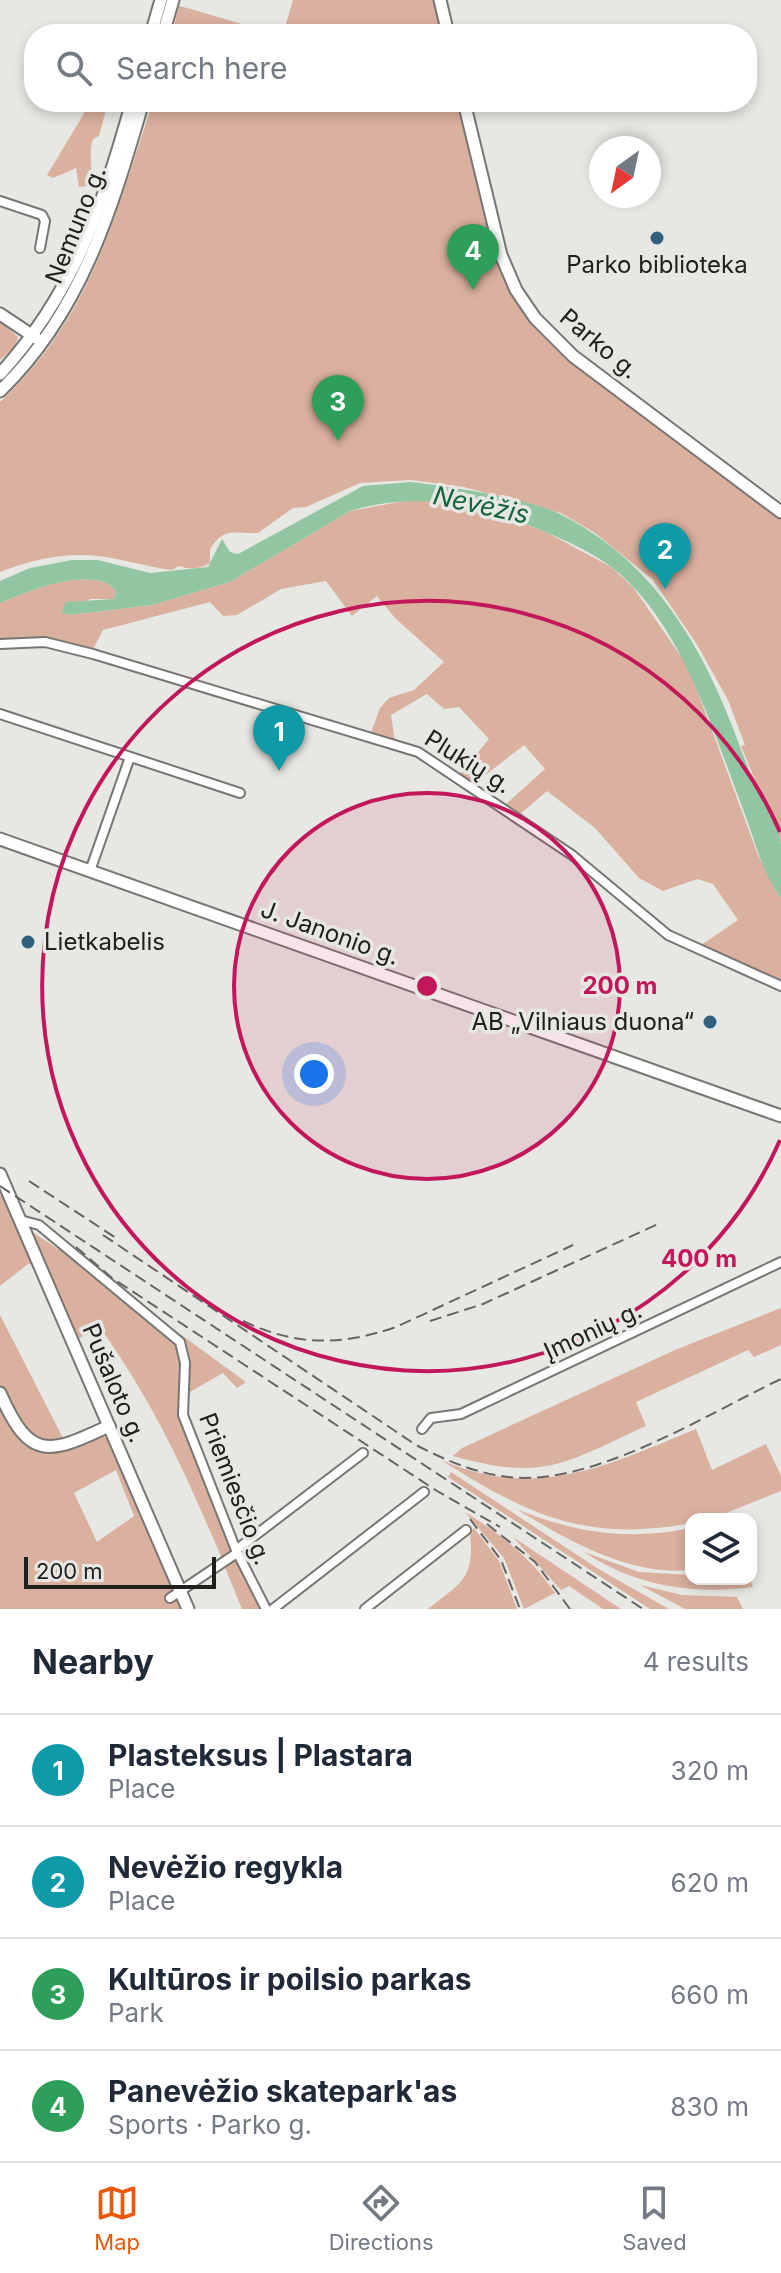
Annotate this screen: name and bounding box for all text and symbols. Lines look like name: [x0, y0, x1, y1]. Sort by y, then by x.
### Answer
search box: [24, 24, 757, 112]
icon: search: [52, 46, 96, 90]
text: Search here: [116, 50, 288, 86]
north arrow: [589, 136, 661, 208]
street label: Nemuno g.: [39, 162, 112, 288]
pin: 4: [447, 224, 499, 290]
marker: Parko biblioteka: [648, 229, 666, 247]
place label: Parko biblioteka: [566, 250, 748, 279]
street label: Parko g.: [554, 302, 645, 385]
pin: 3: [312, 375, 364, 441]
water label: Nevėžis: [430, 479, 532, 530]
pin: 2: [639, 523, 691, 589]
pin: 1: [253, 705, 305, 771]
street label: Plukių g.: [419, 724, 517, 800]
street label: J. Janonio g.: [257, 894, 403, 971]
place label: Lietkabelis: [44, 927, 165, 956]
marker: Lietkabelis: [19, 933, 37, 951]
text: 200 m: [582, 971, 658, 1000]
centre of rings: [413, 972, 441, 1000]
place label: AB „Vilniaus duona“: [471, 1007, 694, 1036]
marker: AB „Vilniaus duona“: [701, 1013, 719, 1031]
your location: [294, 1054, 334, 1094]
text: 400 m: [661, 1244, 737, 1273]
street label: Įmonių g.: [539, 1295, 646, 1366]
street label: Pušaloto g.: [76, 1319, 152, 1447]
street label: Priemiesčio g.: [193, 1409, 278, 1569]
map controls: [685, 1513, 757, 1585]
button: layers: [685, 1513, 757, 1585]
scale bar: [24, 1553, 216, 1589]
text: 200 m: [36, 1558, 103, 1584]
text: Nearby: [32, 1641, 154, 1682]
text: 4 results: [643, 1646, 749, 1677]
text: Plasteksus | Plastara: [108, 1737, 413, 1773]
text: 1: [52, 1755, 64, 1786]
text: 320 m: [671, 1755, 749, 1786]
text: Place: [108, 1773, 176, 1804]
text: Nevėžio regykla: [108, 1849, 343, 1885]
text: 2: [50, 1867, 66, 1898]
text: 620 m: [671, 1867, 749, 1898]
text: Place: [108, 1885, 176, 1916]
text: Kultūros ir poilsio parkas: [108, 1961, 472, 1997]
text: 3: [50, 1979, 66, 2010]
text: 660 m: [670, 1979, 749, 2010]
text: Park: [108, 1997, 164, 2028]
text: Panevėžio skatepark'as: [108, 2073, 457, 2109]
text: 4: [49, 2091, 67, 2122]
text: 830 m: [670, 2091, 749, 2122]
text: Sports · Parko g.: [108, 2109, 312, 2140]
tab: Map: [94, 2181, 140, 2255]
tab: Directions: [329, 2181, 434, 2255]
tab: Saved: [622, 2181, 687, 2255]

